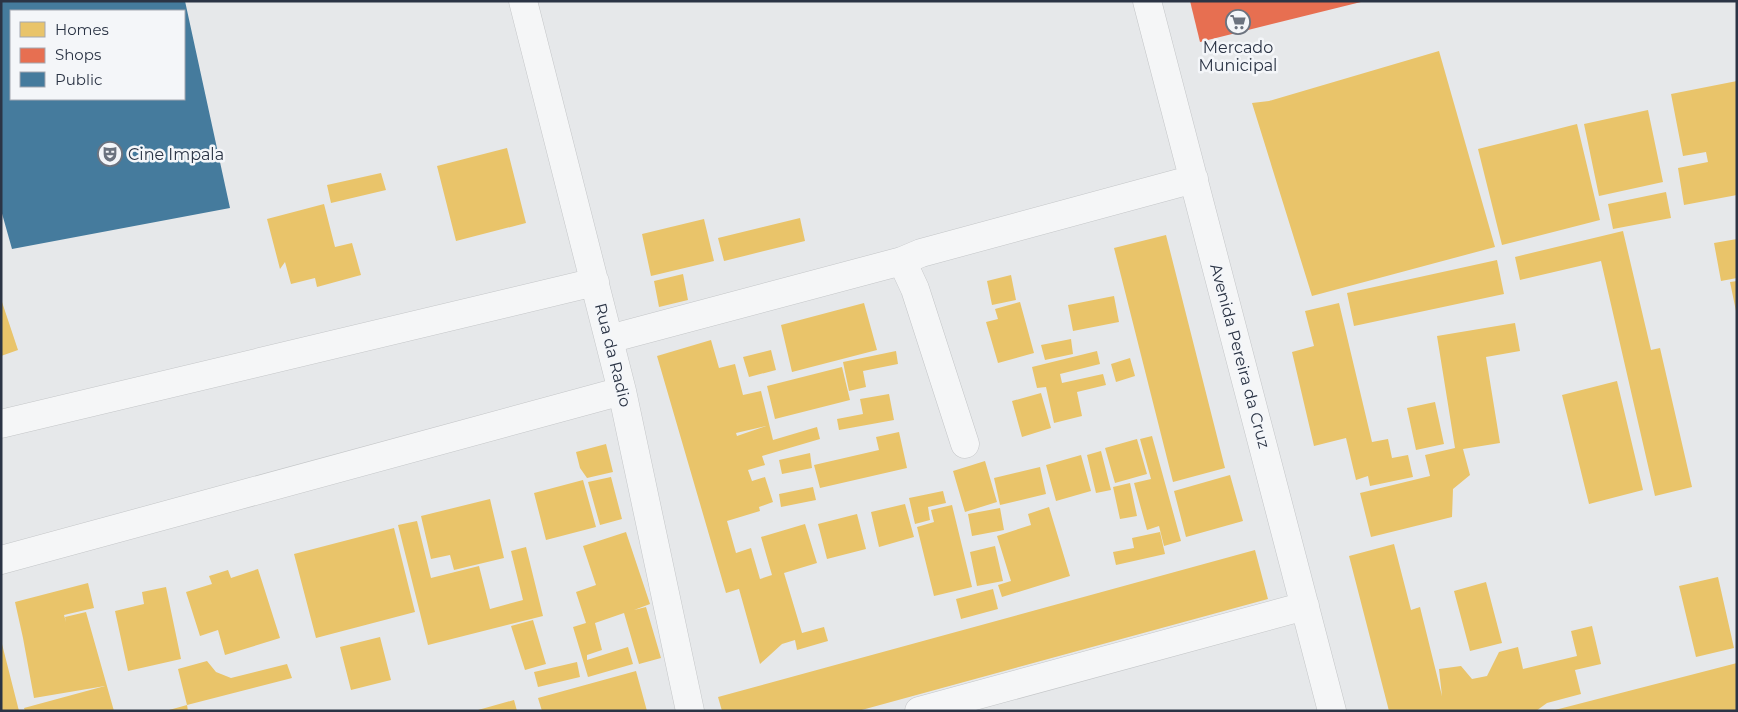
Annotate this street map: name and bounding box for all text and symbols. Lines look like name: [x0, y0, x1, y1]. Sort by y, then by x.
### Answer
supermarket icon: Mercado Municipal: [1225, 9, 1251, 35]
legend: [10, 10, 185, 100]
text: Homes: [55, 20, 109, 39]
place label: Mercado Municipal: [1199, 38, 1277, 75]
text: Shops: [55, 45, 101, 64]
text: Public: [55, 70, 103, 89]
theatre icon: Cine Impala: [97, 141, 123, 167]
place label: Cine Impala: [128, 145, 224, 164]
street label: Avenida Pereira da Cruz: [1206, 262, 1274, 450]
street label: Rua da Radio: [591, 301, 635, 409]

